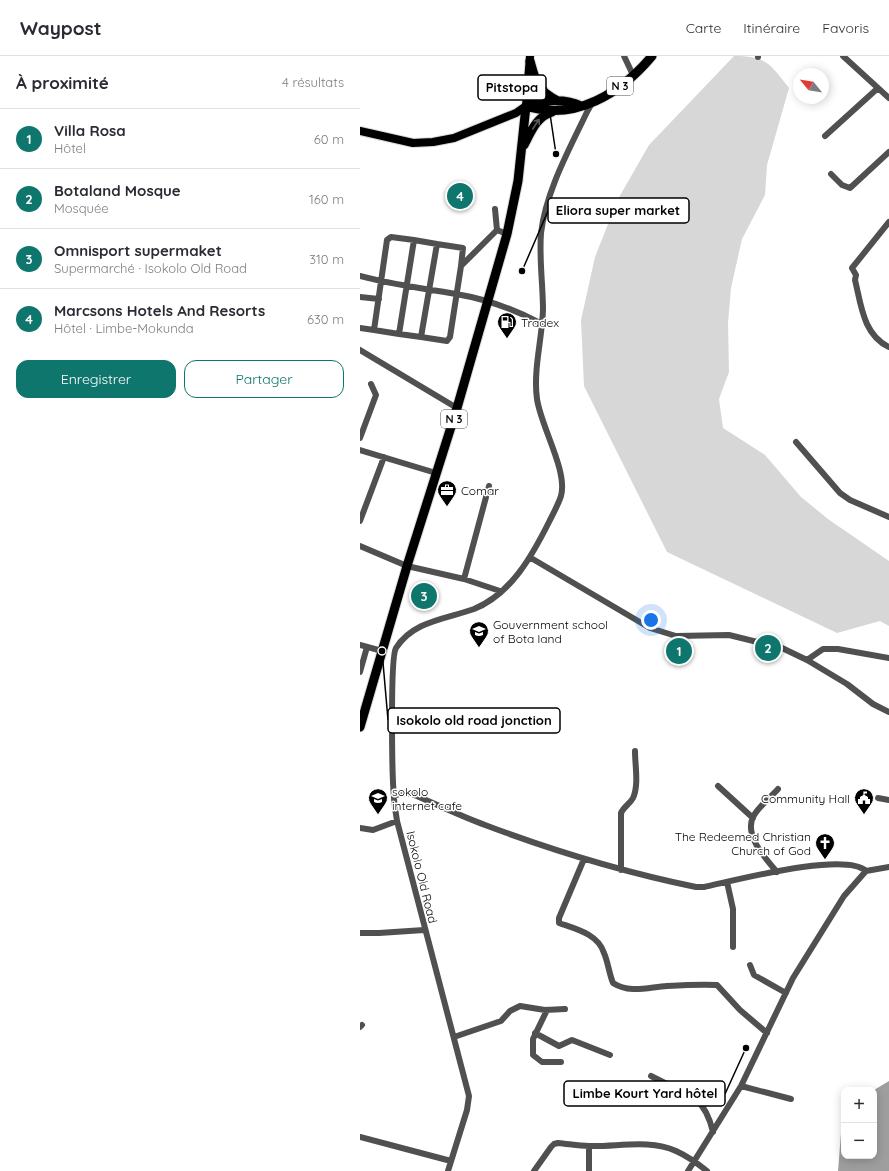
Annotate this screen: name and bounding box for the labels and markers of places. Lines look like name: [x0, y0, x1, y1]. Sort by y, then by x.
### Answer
callout: Pitstopa: [478, 75, 546, 100]
pin: 4: [447, 181, 473, 211]
callout: Eliora super market: [548, 198, 689, 223]
fuel station icon: Tradex: [496, 311, 518, 339]
place label: Tradex: [521, 315, 559, 330]
office icon: Comar: [436, 479, 458, 507]
place label: Comar: [461, 483, 499, 498]
pin: 3: [411, 581, 437, 611]
place label: Gouvernment school of Bota land: [493, 617, 608, 646]
school or university icon: Gouvernment school of Bota land: [468, 620, 490, 648]
pin: 2: [755, 633, 781, 663]
pin: 1: [666, 636, 692, 666]
callout: Isokolo old road jonction: [388, 708, 560, 733]
place label: sokolo internet cafe: [392, 784, 462, 813]
school or university icon: sokolo internet cafe: [367, 787, 389, 815]
public building icon: Community Hall: [853, 787, 875, 815]
place label: Community Hall: [761, 791, 850, 806]
place label: The Redeemed Christian Church of God: [675, 829, 811, 858]
church icon: The Redeemed Christian Church of God: [814, 832, 836, 860]
callout: Limbe Kourt Yard hôtel: [564, 1081, 725, 1106]

